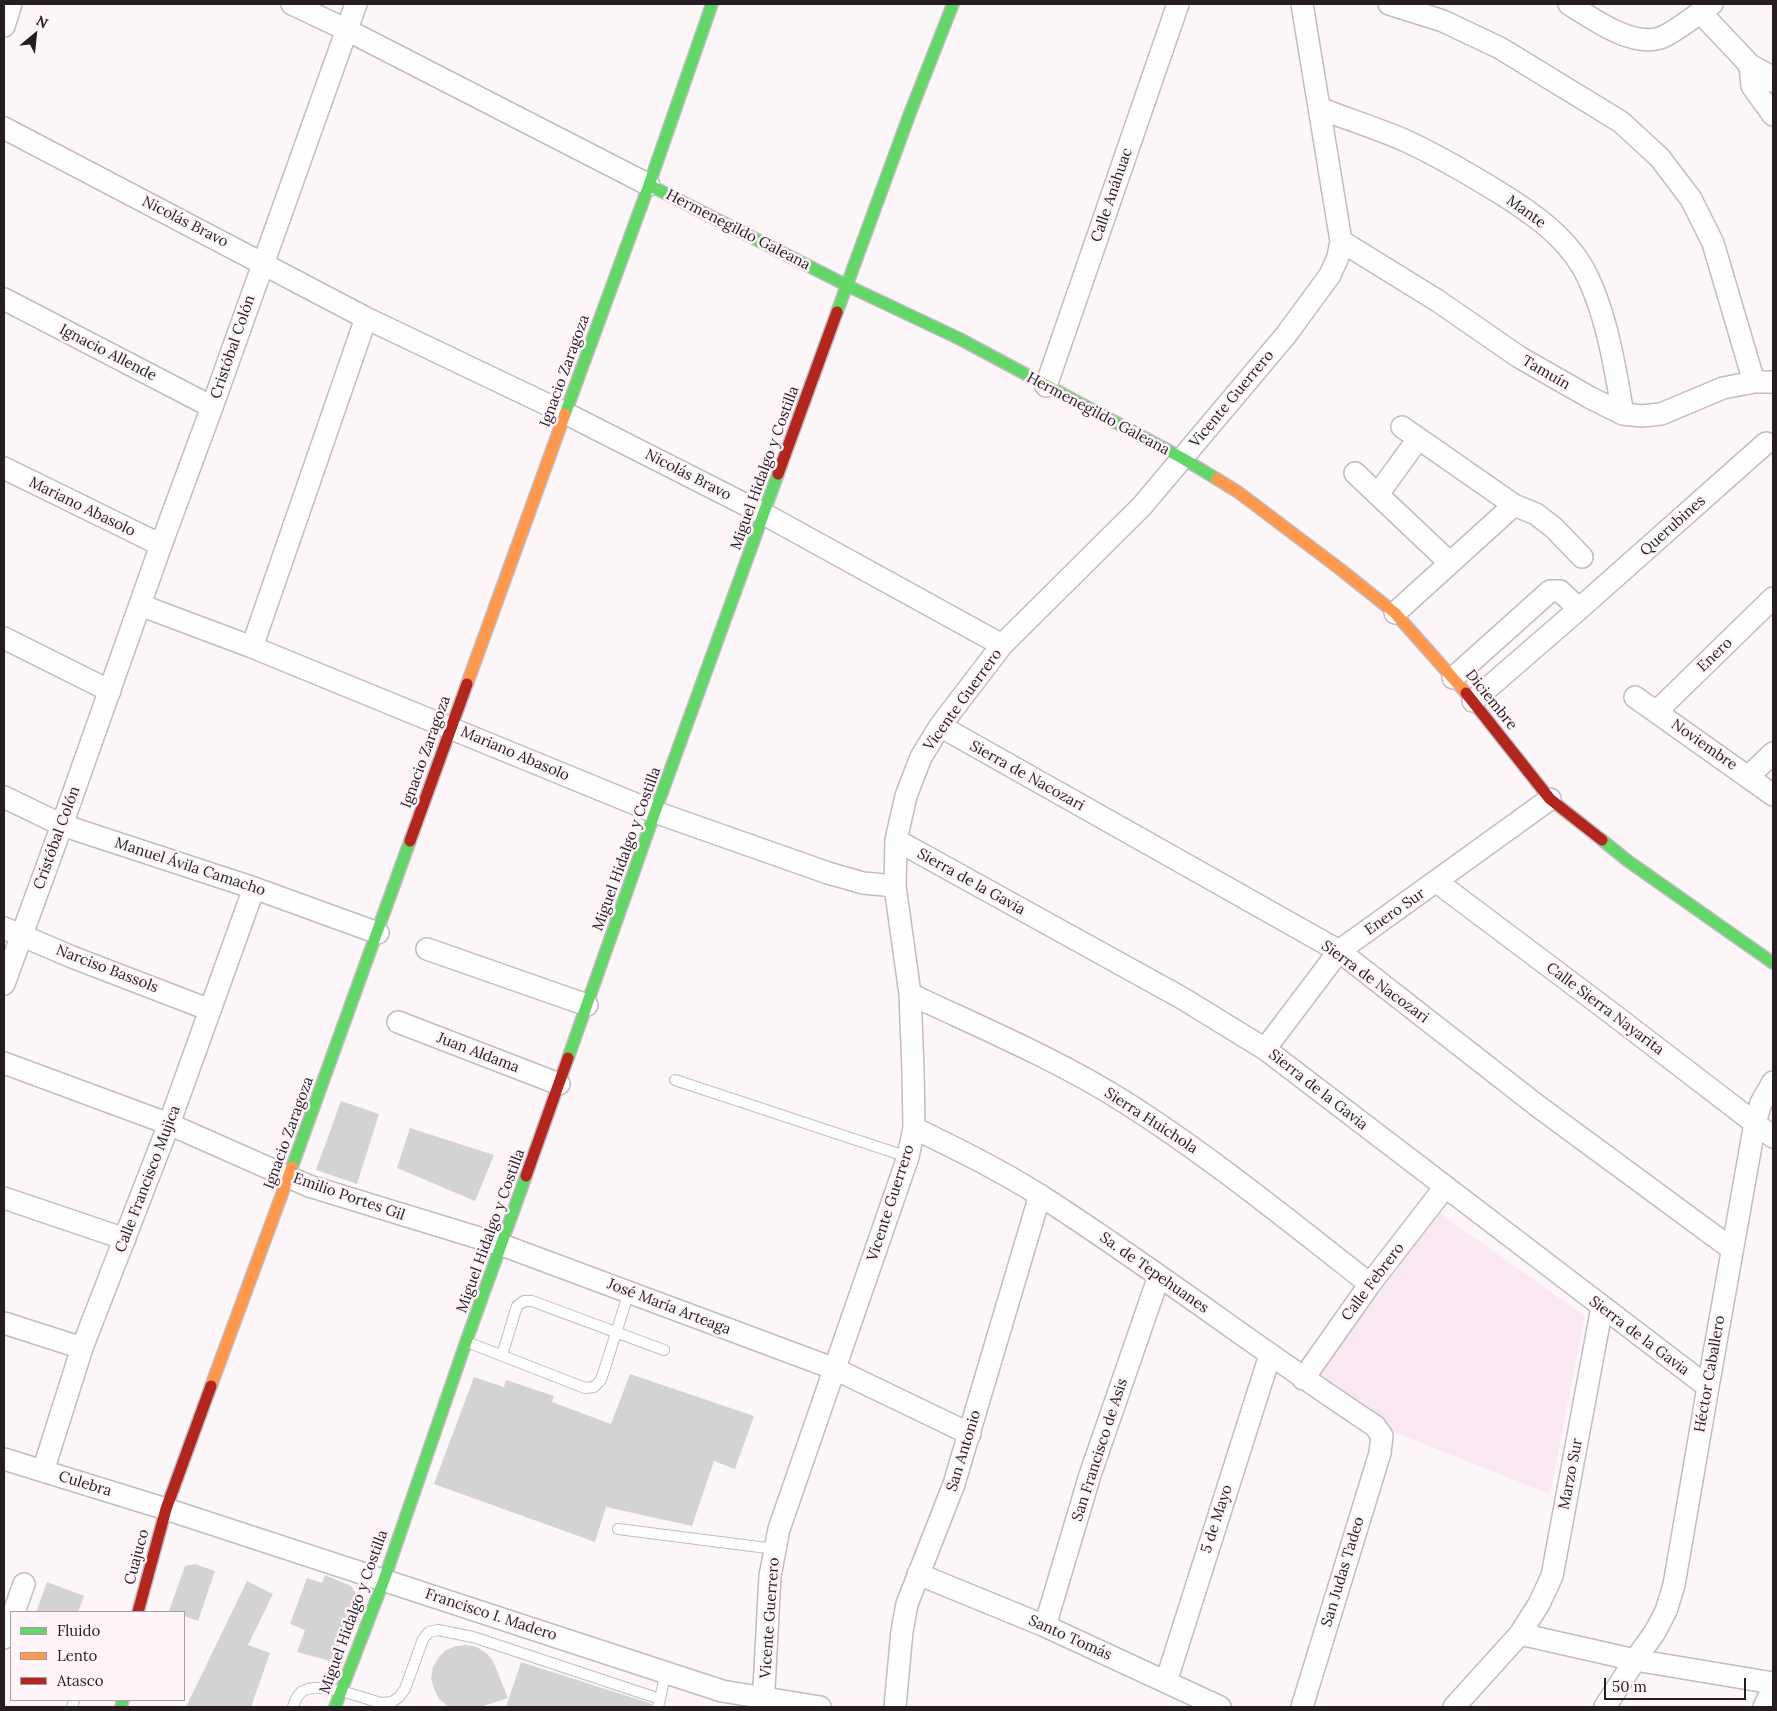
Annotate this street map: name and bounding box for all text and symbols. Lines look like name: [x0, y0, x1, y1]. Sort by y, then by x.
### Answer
north arrow: [10, 10, 60, 60]
text: N: [33, 11, 51, 32]
street label: Calle Anáhuac: [1087, 146, 1137, 244]
street label: Hermenegildo Galeana: [663, 186, 813, 274]
street label: Mante: [1503, 192, 1549, 232]
street label: Nicolás Bravo: [139, 193, 231, 251]
street label: Cristóbal Colón: [207, 293, 259, 401]
street label: Ignacio Zaragoza: [536, 312, 594, 430]
street label: Ignacio Allende: [56, 321, 160, 385]
street label: Vicente Guerrero: [1186, 347, 1278, 451]
street label: Tamuín: [1519, 352, 1573, 394]
street label: Hermenegildo Galeana: [1023, 369, 1173, 459]
street label: Miguel Hidalgo y Costilla: [727, 384, 803, 552]
street label: Nicolás Bravo: [642, 446, 734, 504]
street label: Mariano Abasolo: [26, 473, 138, 541]
street label: Querubines: [1637, 492, 1709, 560]
street label: Enero: [1694, 634, 1736, 676]
street label: Vicente Guerrero: [920, 646, 1006, 754]
street label: Diciembre: [1461, 666, 1521, 734]
street label: Ignacio Zaragoza: [397, 693, 455, 811]
street label: Noviembre: [1667, 716, 1741, 774]
street label: Mariano Abasolo: [458, 723, 572, 785]
street label: Sierra de Nacozari: [967, 737, 1087, 815]
street label: Miguel Hidalgo y Costilla: [589, 765, 665, 933]
street label: Cristóbal Colón: [30, 784, 84, 892]
street label: Manuel Ávila Camacho: [112, 834, 268, 900]
street label: Sierra de la Gavia: [914, 845, 1028, 919]
street label: Enero Sur: [1361, 885, 1429, 939]
street label: Sierra de Nacozari: [1318, 937, 1432, 1027]
street label: Narciso Bassols: [53, 941, 161, 997]
street label: Calle Sierra Nayarita: [1543, 959, 1667, 1059]
street label: Juan Aldama: [434, 1029, 522, 1077]
street label: Sierra de la Gavia: [1265, 1046, 1371, 1134]
street label: Ignacio Zaragoza: [260, 1074, 318, 1192]
street label: Sierra Huichola: [1101, 1084, 1201, 1158]
street label: Calle Francisco Mujica: [112, 1103, 184, 1255]
street label: Vicente Guerrero: [864, 1143, 918, 1263]
street label: Miguel Hidalgo y Costilla: [453, 1147, 529, 1315]
street label: Emilio Portes Gil: [291, 1169, 407, 1225]
street label: Sa. de Tepehuanes: [1096, 1229, 1212, 1317]
street label: Calle Febrero: [1338, 1239, 1408, 1325]
street label: José María Arteaga: [605, 1275, 733, 1339]
street label: Sierra de la Gavia: [1585, 1293, 1693, 1379]
street label: Héctor Caballero: [1691, 1314, 1729, 1434]
street label: San Francisco de Asis: [1068, 1376, 1132, 1524]
street label: San Antonio: [943, 1408, 985, 1494]
street label: Marzo Sur: [1555, 1437, 1587, 1511]
street label: Culebra: [56, 1467, 114, 1501]
street label: 5 de Mayo: [1197, 1482, 1237, 1556]
street label: San Judas Tadeo: [1318, 1515, 1368, 1629]
street label: Cuajuco: [121, 1527, 153, 1587]
street label: Miguel Hidalgo y Costilla: [316, 1528, 392, 1696]
street label: Vicente Guerrero: [757, 1557, 783, 1679]
street label: Francisco I. Madero: [423, 1585, 559, 1645]
legend: [10, 1611, 185, 1701]
street label: Santo Tomás: [1025, 1612, 1115, 1664]
text: Fluido: [57, 1621, 100, 1640]
text: Lento: [57, 1646, 97, 1665]
scale bar: [1607, 1668, 1750, 1700]
text: Atasco: [57, 1671, 103, 1690]
text: 50 m: [1612, 1677, 1647, 1696]

